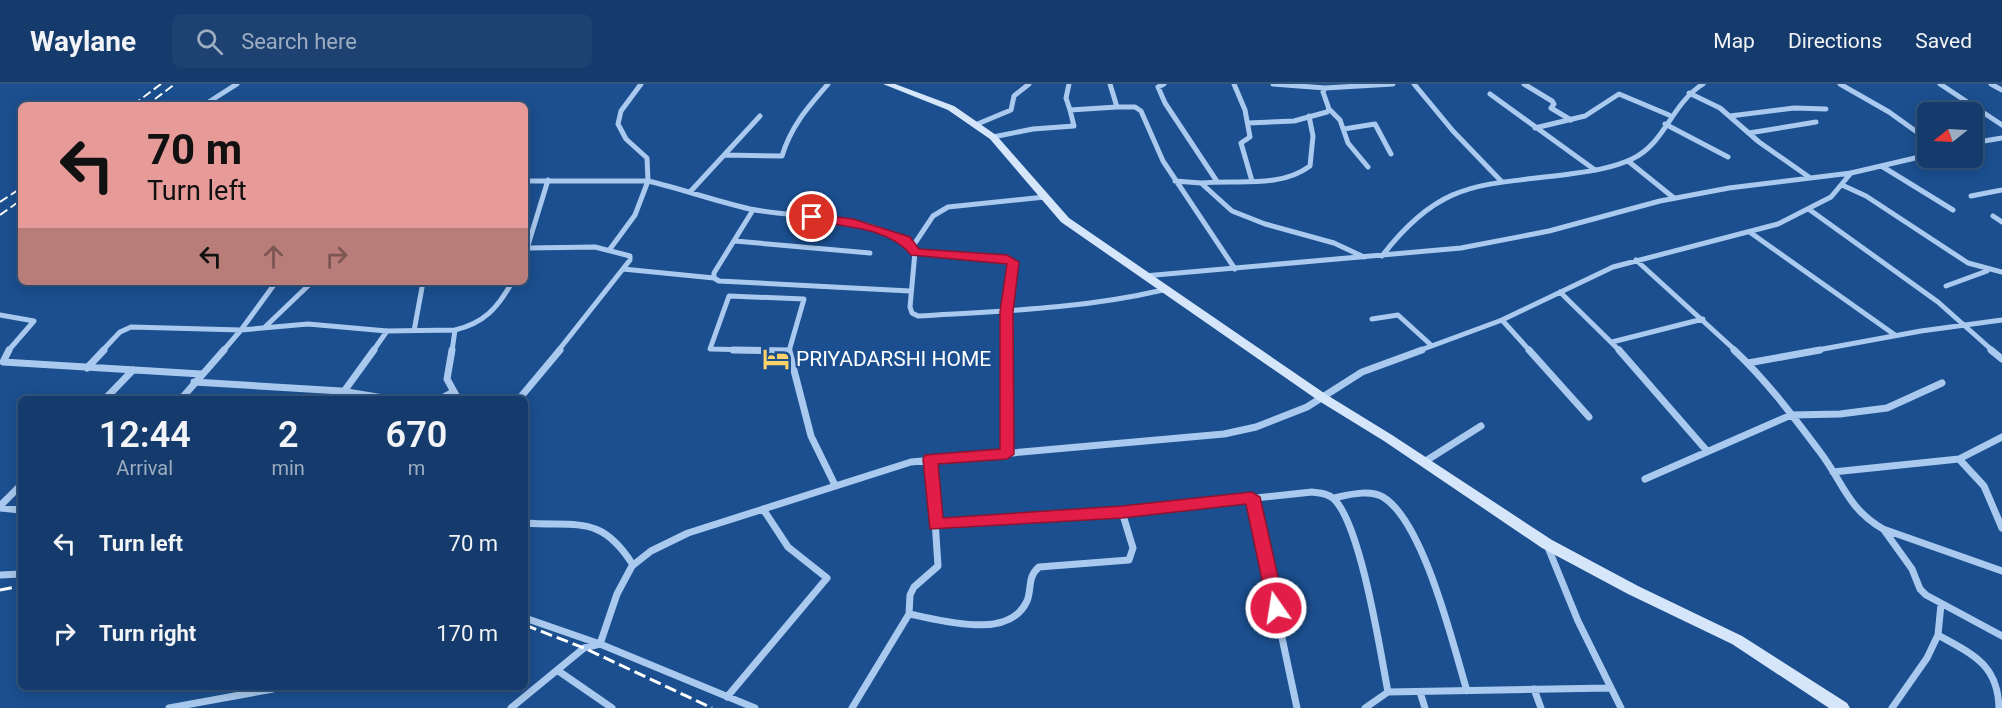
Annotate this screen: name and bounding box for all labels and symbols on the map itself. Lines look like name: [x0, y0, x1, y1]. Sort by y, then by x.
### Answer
north arrow: [1917, 102, 1983, 168]
pin: [786, 191, 837, 242]
hotel icon: PRIYADARSHI HOME: [761, 344, 791, 374]
place label: PRIYADARSHI HOME: [796, 347, 991, 371]
position arrow: [1244, 576, 1308, 640]

